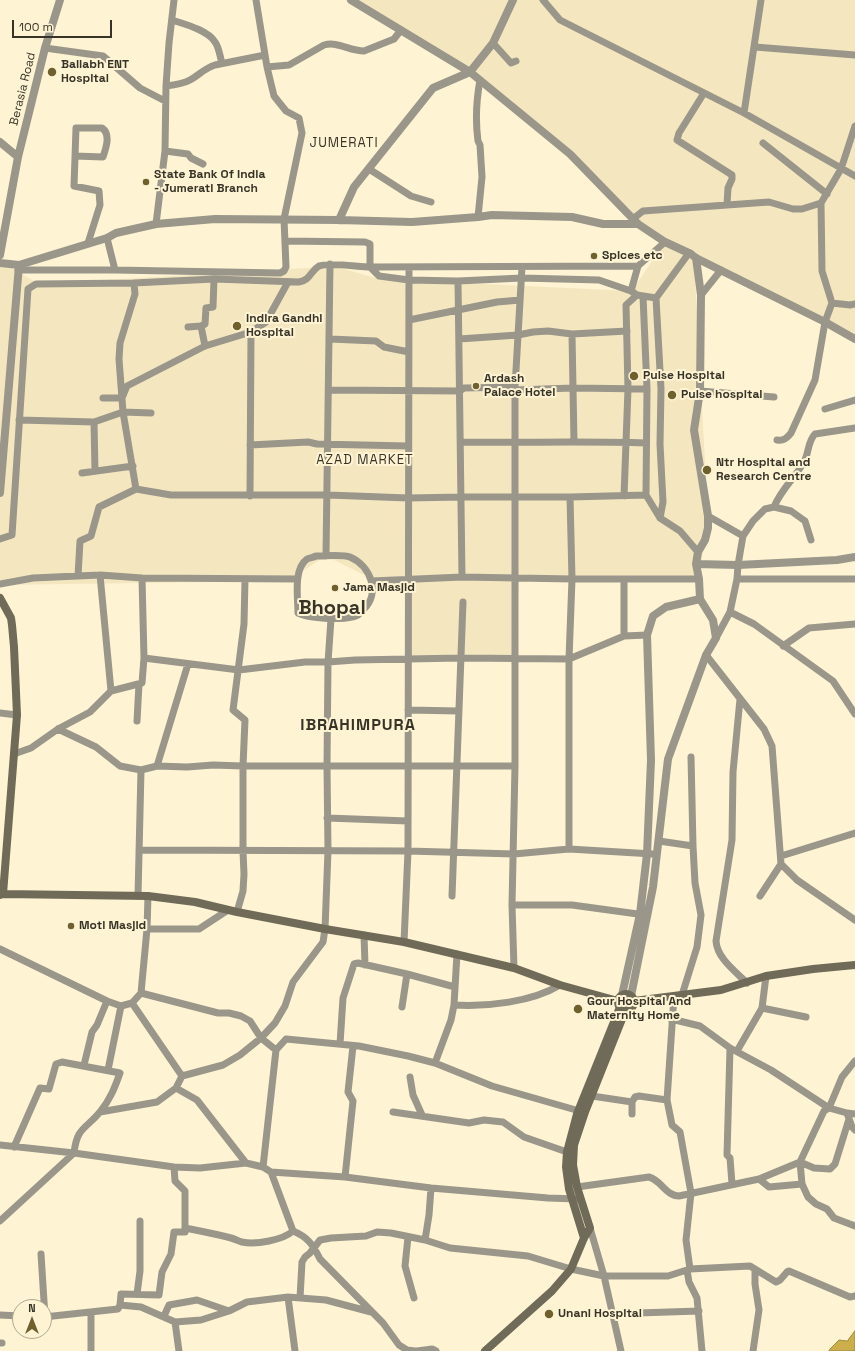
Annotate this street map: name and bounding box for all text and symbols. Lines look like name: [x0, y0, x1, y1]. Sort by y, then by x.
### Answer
scale bar: [14, 12, 114, 38]
text: 100 m: [19, 19, 53, 35]
street label: Berasia Road: [7, 51, 39, 127]
place label: Ballabh ENT Hospital: [61, 58, 129, 86]
marker: Ballabh ENT Hospital: [46, 66, 58, 78]
district label: JUMERATI: [309, 135, 379, 151]
place label: State Bank Of India - Jumerati Branch: [154, 168, 265, 196]
marker: State Bank Of India - Jumerati Branch: [141, 177, 151, 187]
place label: Spices etc: [602, 249, 662, 263]
marker: Spices etc: [589, 251, 599, 261]
place label: Indira Gandhi Hospital: [246, 312, 323, 340]
marker: Indira Gandhi Hospital: [231, 320, 243, 332]
place label: Pulse Hospital: [643, 369, 725, 383]
marker: Pulse Hospital: [628, 370, 640, 382]
place label: Ardash Palace Hotel: [484, 372, 555, 400]
marker: Ardash Palace Hotel: [471, 381, 481, 391]
place label: Pulse hospital: [681, 388, 763, 402]
marker: Pulse hospital: [666, 389, 678, 401]
district label: AZAD MARKET: [316, 452, 414, 468]
place label: Ntr Hospital and Research Centre: [716, 456, 811, 484]
marker: Ntr Hospital and Research Centre: [701, 464, 713, 476]
place label: Jama Masjid: [343, 581, 415, 595]
marker: Jama Masjid: [330, 583, 340, 593]
district label: Bhopal: [298, 597, 366, 621]
district label: IBRAHIMPURA: [300, 716, 416, 736]
place label: Moti Masjid: [79, 919, 146, 933]
marker: Moti Masjid: [66, 921, 76, 931]
place label: Gour Hospital And Maternity Home: [587, 995, 691, 1023]
marker: Gour Hospital And Maternity Home: [572, 1003, 584, 1015]
north arrow: [12, 1299, 52, 1339]
text: N: [28, 1301, 36, 1315]
place label: Unani Hospital: [558, 1307, 642, 1321]
marker: Unani Hospital: [543, 1308, 555, 1320]

